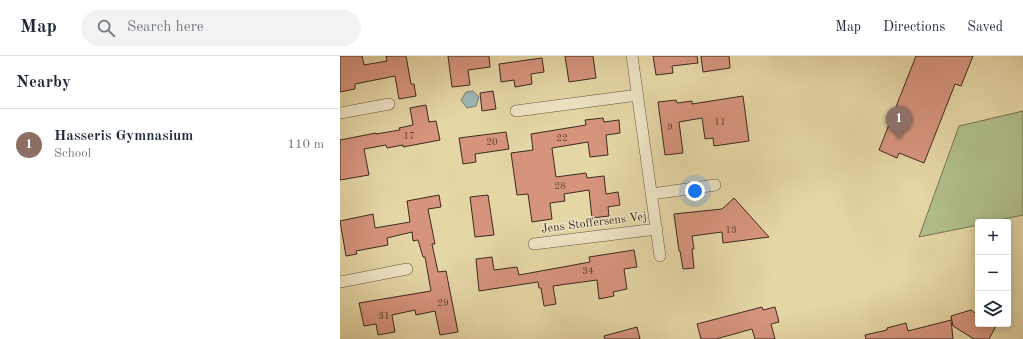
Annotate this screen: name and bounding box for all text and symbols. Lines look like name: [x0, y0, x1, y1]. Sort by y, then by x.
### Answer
search box: [81, 10, 361, 46]
icon: search: [95, 17, 117, 39]
text: Map: [20, 18, 57, 37]
text: Search here: [127, 20, 204, 35]
text: Map: [835, 20, 861, 34]
text: Directions: [883, 20, 945, 34]
text: Saved: [967, 20, 1003, 34]
text: Nearby: [16, 74, 71, 91]
pin: 1: [886, 106, 912, 139]
house number: 11: [714, 117, 726, 127]
house number: 9: [667, 122, 673, 132]
text: Hasseris Gymnasium: [54, 129, 193, 144]
house number: 17: [403, 131, 415, 141]
house number: 22: [556, 133, 568, 143]
house number: 20: [486, 137, 498, 147]
text: 1: [25, 138, 33, 151]
text: 110 m: [287, 138, 324, 151]
text: School: [54, 147, 91, 160]
house number: 28: [554, 181, 566, 191]
your location: [685, 181, 705, 201]
street label: Jens Stoffersens Vej: [541, 211, 647, 235]
map controls: [975, 219, 1011, 327]
button: +: [975, 219, 1011, 255]
house number: 13: [725, 225, 737, 235]
button: −: [975, 255, 1011, 291]
house number: 34: [582, 266, 594, 276]
button: layers: [975, 291, 1011, 327]
house number: 29: [437, 298, 449, 308]
house number: 31: [378, 311, 390, 321]

